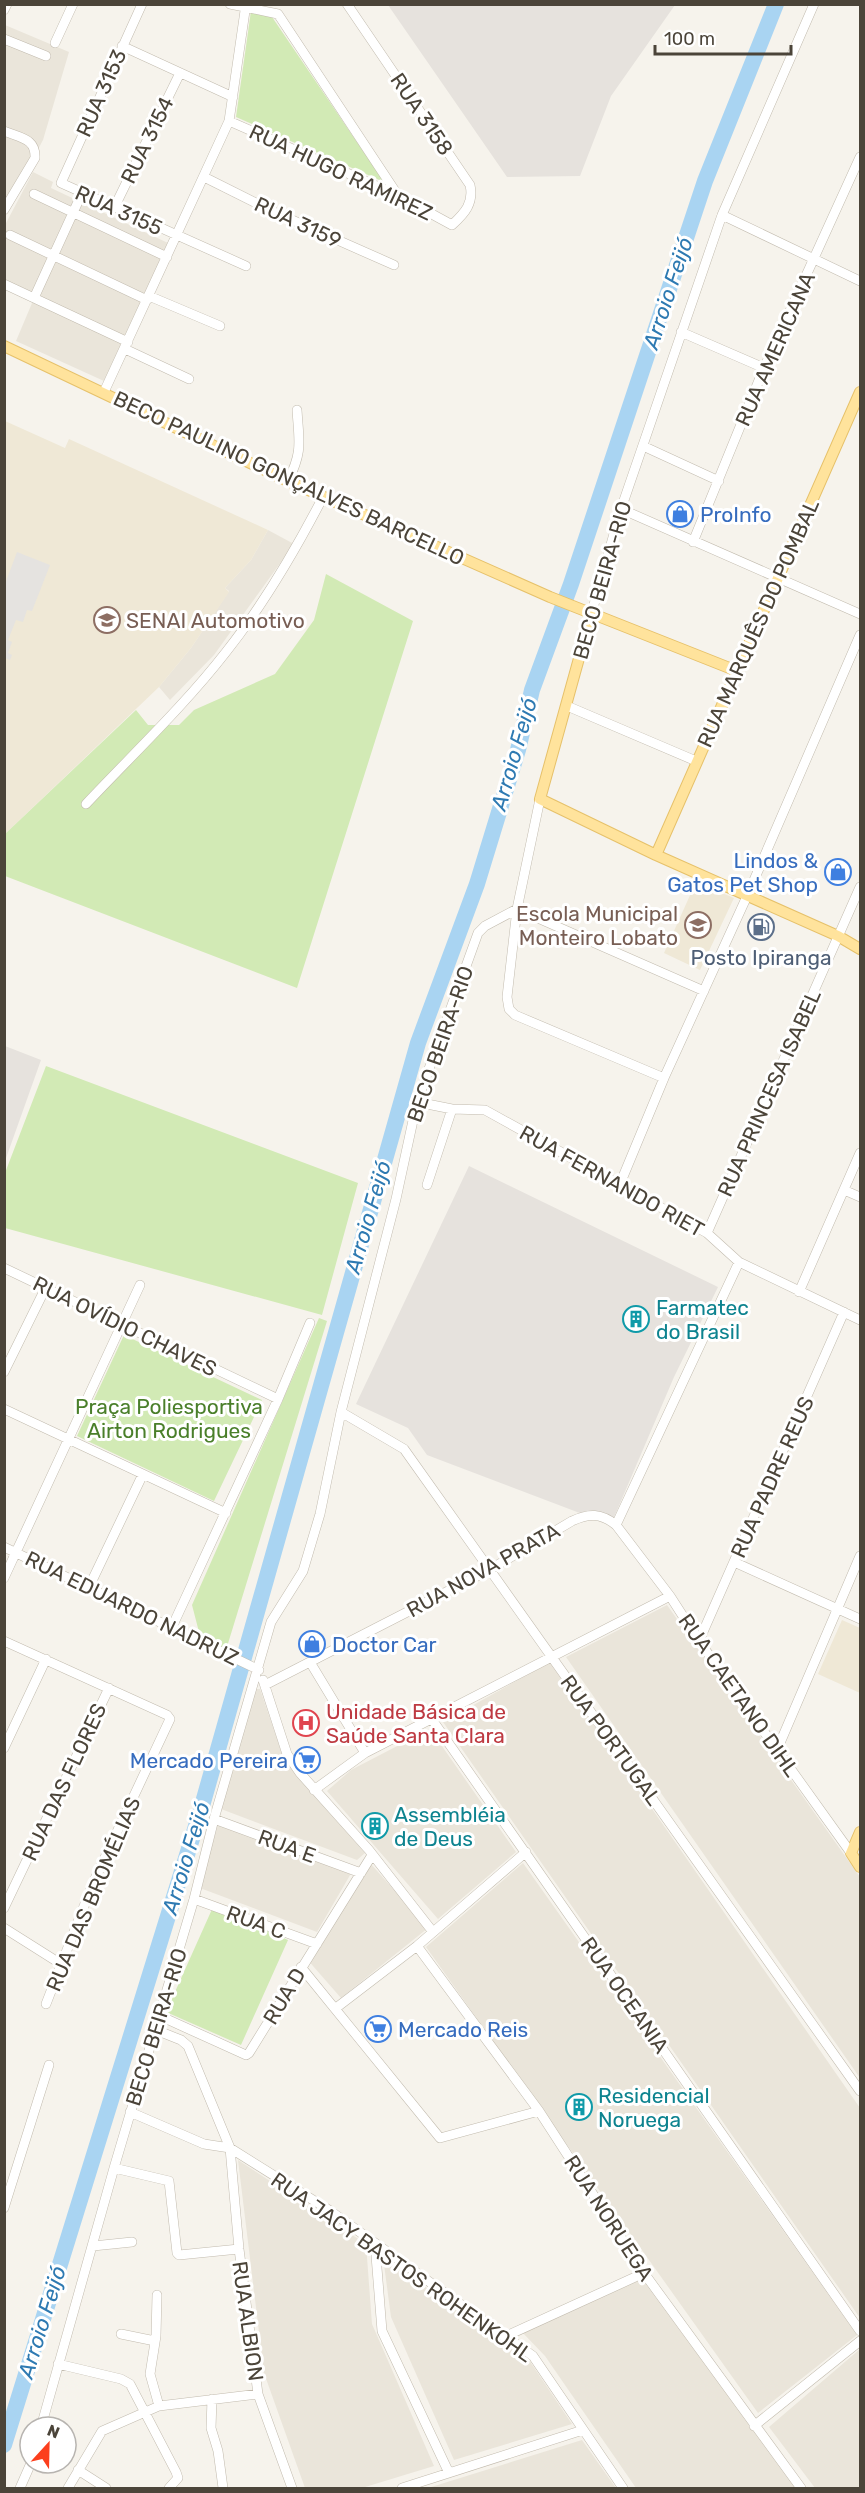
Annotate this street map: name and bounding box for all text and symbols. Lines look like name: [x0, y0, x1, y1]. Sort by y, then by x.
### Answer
scale bar: [655, 18, 792, 56]
text: 100 m: [664, 28, 715, 50]
street label: RUA 3153: [71, 45, 131, 141]
street label: RUA 3158: [385, 68, 459, 160]
street label: RUA 3154: [115, 92, 179, 188]
street label: RUA HUGO RAMIREZ: [245, 119, 437, 225]
street label: RUA 3155: [71, 180, 167, 240]
street label: RUA 3159: [251, 191, 345, 253]
water label: Arroio Feijó: [637, 234, 699, 353]
street label: RUA AMERICANA: [730, 268, 820, 430]
street label: BECO PAULINO GONÇALVES BARCELLO: [110, 385, 468, 571]
street label: RUA MARQUÊS DO POMBAL: [692, 495, 824, 751]
street label: BECO BEIRA-RIO: [567, 498, 637, 662]
shop icon: ProInfo: [665, 499, 695, 529]
place label: ProInfo: [700, 502, 772, 527]
school or university icon: SENAI Automotivo: [92, 605, 122, 635]
place label: SENAI Automotivo: [126, 608, 305, 633]
water label: Arroio Feijó: [485, 695, 543, 814]
place label: Lindos & Gatos Pet Shop: [667, 848, 818, 897]
shop icon: Lindos & Gatos Pet Shop: [823, 857, 853, 887]
place label: Escola Municipal Monteiro Lobato: [516, 901, 678, 950]
school or university icon: Escola Municipal Monteiro Lobato: [683, 910, 713, 940]
fuel station icon: Posto Ipiranga: [746, 912, 776, 942]
place label: Posto Ipiranga: [690, 945, 832, 970]
street label: BECO BEIRA-RIO: [402, 963, 478, 1125]
street label: RUA PRINCESA ISABEL: [712, 986, 826, 1200]
street label: RUA FERNANDO RIET: [515, 1120, 709, 1242]
water label: Arroio Feijó: [339, 1158, 397, 1277]
street label: RUA OVÍDIO CHAVES: [29, 1271, 221, 1381]
place label: Farmatec do Brasil: [656, 1295, 749, 1344]
building icon: Farmatec do Brasil: [621, 1304, 651, 1334]
street label: RUA PADRE REUS: [725, 1392, 819, 1562]
park label: Praça Poliesportiva Airton Rodrigues: [75, 1394, 263, 1443]
street label: RUA NOVA PRATA: [402, 1518, 564, 1622]
street label: RUA EDUARDO NADRUZ: [21, 1545, 243, 1671]
street label: RUA CAETANO DIHL: [673, 1609, 805, 1781]
shop icon: Doctor Car: [297, 1629, 327, 1659]
place label: Doctor Car: [332, 1632, 437, 1657]
street label: RUA PORTUGAL: [555, 1670, 667, 1810]
street label: RUA DAS FLORES: [17, 1699, 111, 1865]
place label: Unidade Básica de Saúde Santa Clara: [326, 1699, 506, 1748]
hospital icon: Unidade Básica de Saúde Santa Clara: [291, 1708, 321, 1738]
supermarket icon: Mercado Pereira: [292, 1745, 322, 1775]
place label: Mercado Pereira: [130, 1748, 288, 1773]
street label: RUA DAS BROMÉLIAS: [41, 1793, 145, 1995]
water label: Arroio Feijó: [156, 1799, 216, 1918]
place label: Assembléia de Deus: [394, 1802, 506, 1851]
building icon: Assembléia de Deus: [360, 1811, 390, 1841]
street label: RUA E: [255, 1824, 319, 1868]
street label: RUA C: [223, 1900, 289, 1944]
street label: RUA OCEANIA: [576, 1932, 674, 2058]
street label: BECO BEIRA-RIO: [120, 1945, 192, 2109]
street label: RUA D: [257, 1963, 311, 2029]
supermarket icon: Mercado Reis: [363, 2014, 393, 2044]
place label: Mercado Reis: [398, 2017, 528, 2042]
place label: Residencial Noruega: [598, 2083, 710, 2132]
building icon: Residencial Noruega: [564, 2092, 594, 2122]
street label: RUA NORUEGA: [559, 2150, 659, 2286]
street label: RUA JACY BASTOS ROHENKOHL: [266, 2167, 538, 2367]
street label: RUA ALBION: [227, 2259, 269, 2383]
water label: Arroio Feijó: [12, 2263, 72, 2382]
north arrow: [18, 2415, 78, 2475]
text: N: [45, 2421, 62, 2443]

